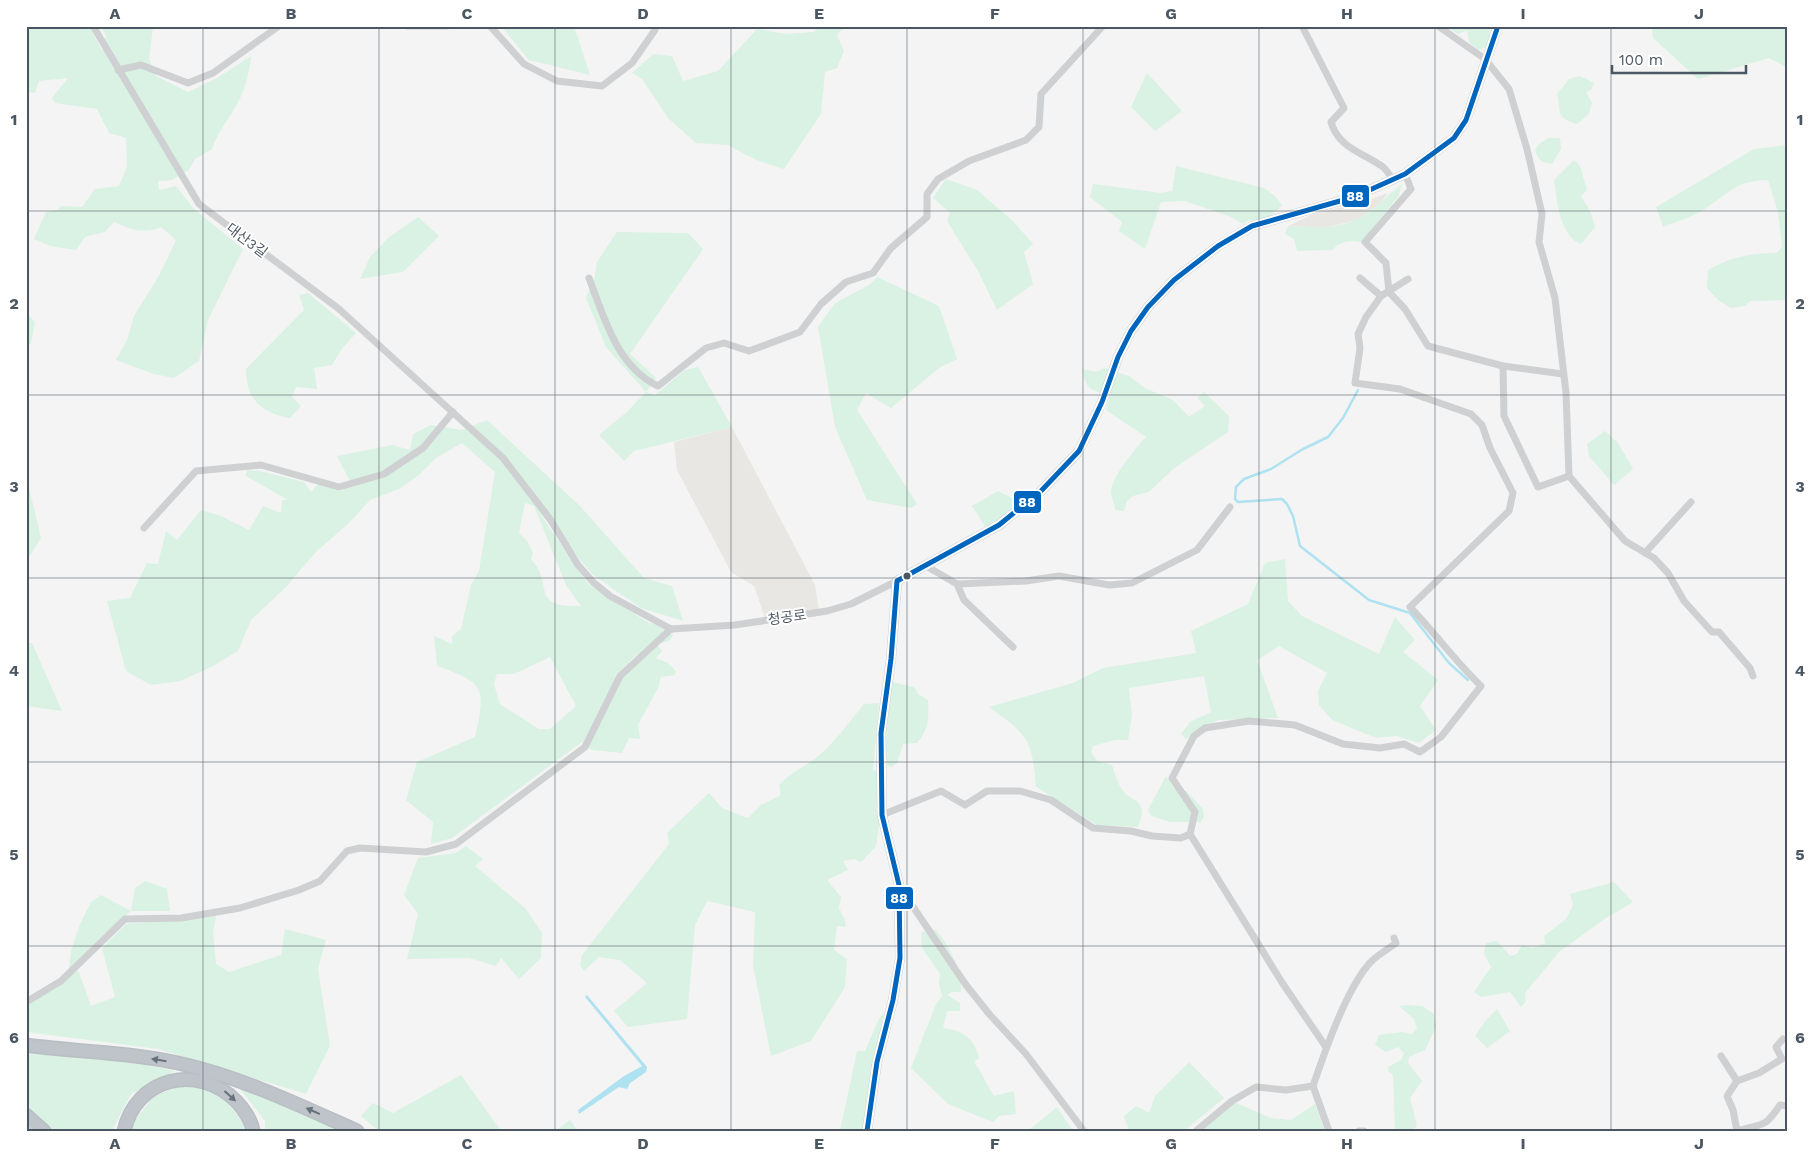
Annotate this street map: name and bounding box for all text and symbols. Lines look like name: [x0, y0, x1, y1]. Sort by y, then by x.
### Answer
text: A: [110, 4, 121, 23]
text: B: [286, 4, 297, 23]
text: C: [462, 4, 473, 23]
text: D: [637, 4, 649, 23]
text: E: [814, 4, 824, 23]
text: F: [990, 4, 1000, 23]
text: G: [1165, 4, 1177, 23]
text: H: [1341, 4, 1353, 23]
text: I: [1520, 4, 1526, 23]
text: J: [1694, 4, 1704, 23]
scale bar: [1612, 42, 1745, 74]
text: 100 m: [1619, 51, 1663, 69]
text: 1: [11, 110, 17, 129]
text: 1: [1797, 110, 1803, 129]
line badge: 88: [1341, 184, 1370, 208]
text: 88: [1346, 188, 1364, 204]
street label: 대산3길: [223, 220, 271, 260]
text: 2: [9, 294, 19, 313]
text: 2: [1795, 294, 1805, 313]
text: 3: [9, 477, 19, 496]
text: 3: [1795, 477, 1805, 496]
line badge: 88: [1013, 490, 1042, 514]
text: 88: [1018, 494, 1036, 510]
unlabelled marker: [902, 571, 912, 581]
street label: 청공로: [767, 606, 807, 628]
text: 4: [9, 661, 19, 680]
text: 4: [1795, 661, 1805, 680]
text: 5: [9, 845, 19, 864]
text: 5: [1795, 845, 1805, 864]
line badge: 88: [885, 886, 914, 910]
text: 88: [890, 890, 908, 906]
text: 6: [9, 1028, 19, 1047]
text: 6: [1795, 1028, 1805, 1047]
one-way arrow: [151, 1056, 167, 1064]
one-way arrow: [224, 1090, 236, 1101]
one-way arrow: [306, 1107, 320, 1115]
text: A: [110, 1134, 121, 1153]
text: B: [286, 1134, 297, 1153]
text: C: [462, 1134, 473, 1153]
text: D: [637, 1134, 649, 1153]
text: E: [814, 1134, 824, 1153]
text: F: [990, 1134, 1000, 1153]
text: G: [1165, 1134, 1177, 1153]
text: H: [1341, 1134, 1353, 1153]
text: I: [1520, 1134, 1526, 1153]
text: J: [1694, 1134, 1704, 1153]

